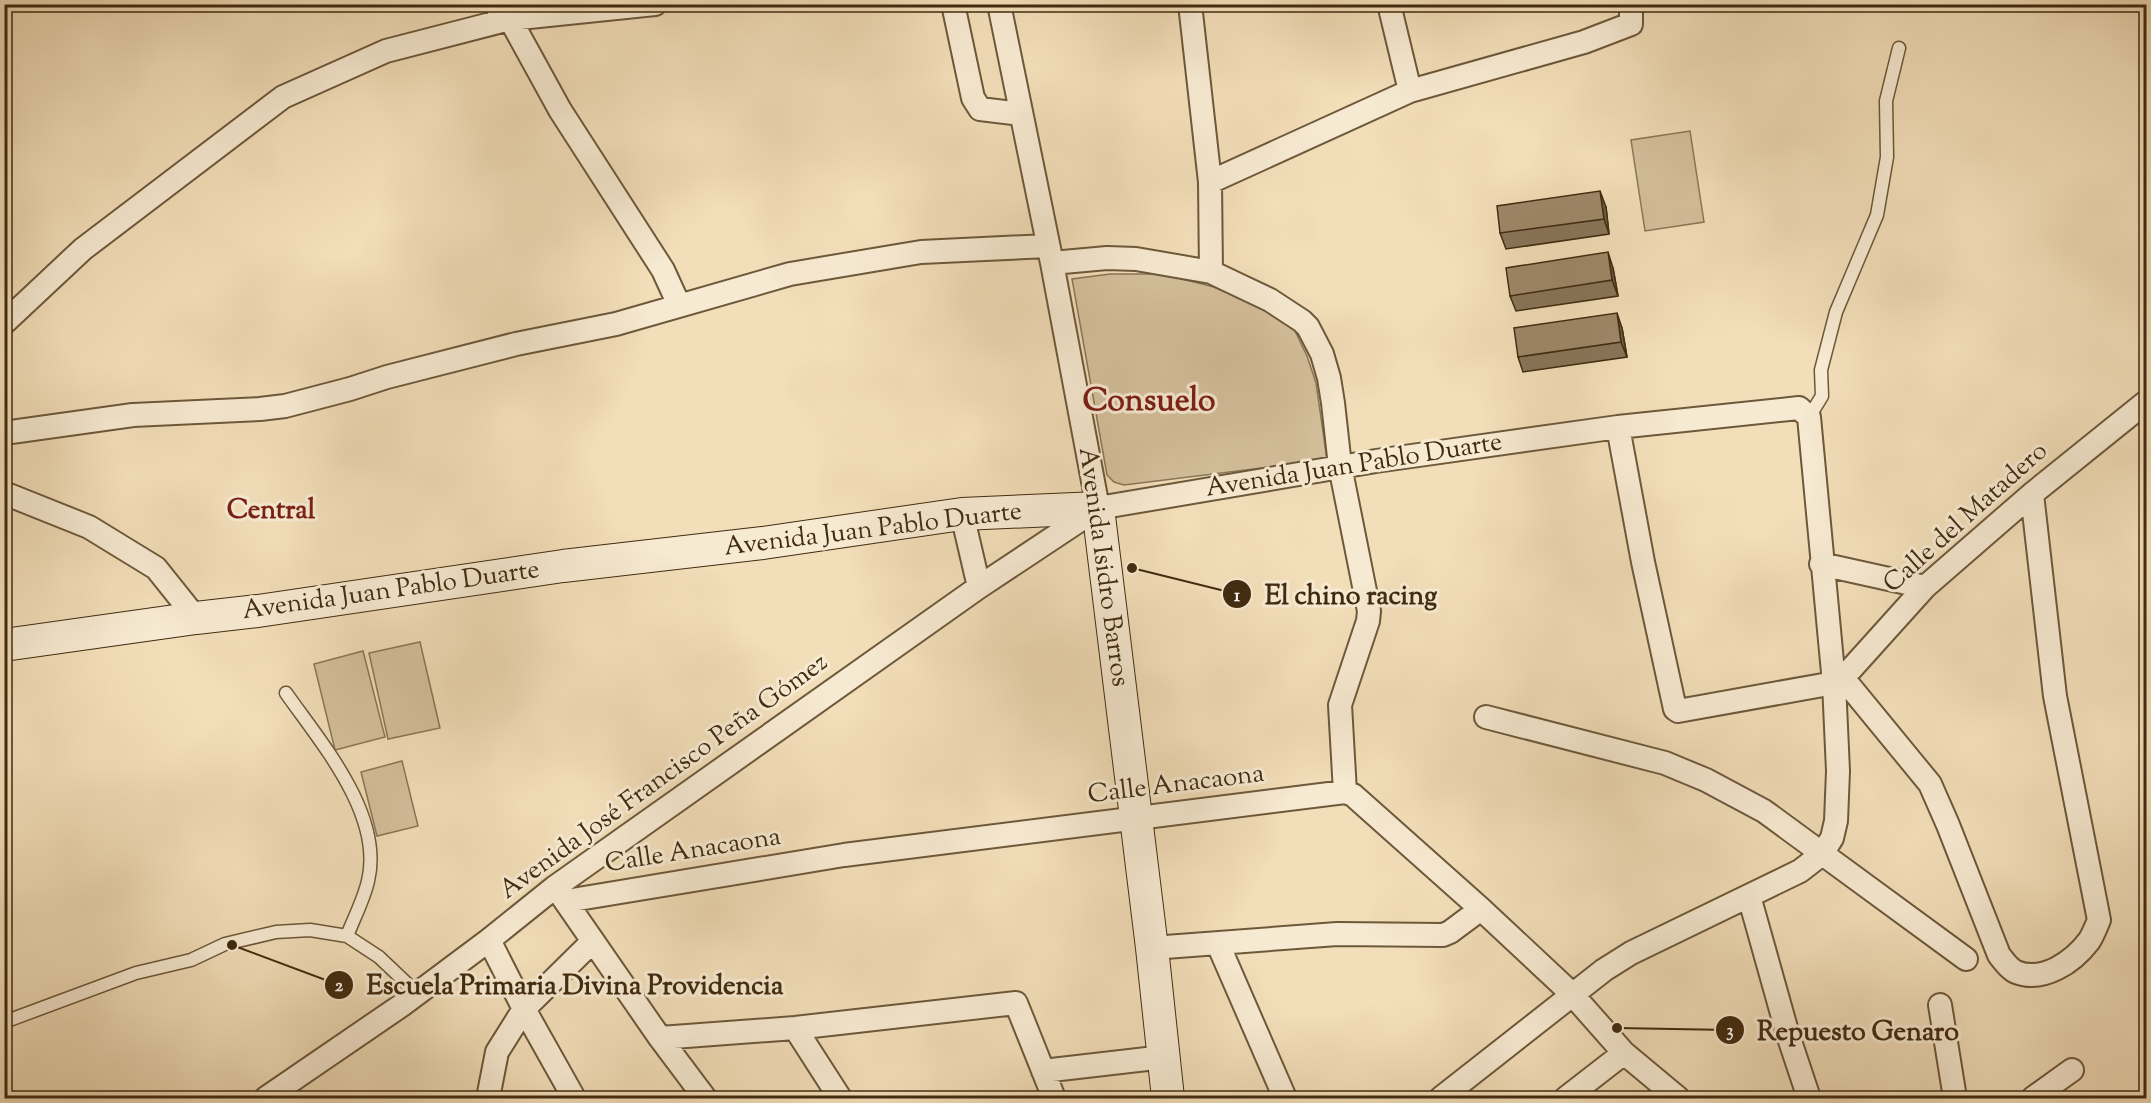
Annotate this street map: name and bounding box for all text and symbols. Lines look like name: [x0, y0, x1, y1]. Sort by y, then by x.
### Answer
district label: Consuelo: [1082, 379, 1216, 425]
street label: Avenida Juan Pablo Duarte: [1203, 424, 1505, 508]
street label: Calle del Matadero: [1875, 434, 2057, 602]
street label: Avenida Isidro Barros: [1068, 445, 1138, 689]
district label: Central: [227, 492, 316, 531]
street label: Avenida Juan Pablo Duarte: [722, 493, 1024, 567]
street label: Avenida Juan Pablo Duarte: [240, 552, 542, 630]
callout: El chino racing: [1222, 572, 1449, 617]
text: El chino racing: [1265, 578, 1437, 617]
text: 1: [1234, 584, 1241, 610]
street label: Avenida José Francisco Peña Gómez: [492, 645, 836, 909]
street label: Calle Anacaona: [1086, 756, 1266, 814]
street label: Calle Anacaona: [602, 819, 784, 883]
callout: Escuela Primaria Divina Providencia: [324, 962, 795, 1007]
text: Escuela Primaria Divina Providencia: [367, 968, 784, 1007]
text: 2: [335, 974, 344, 1000]
callout: Repuesto Genaro: [1715, 1008, 1971, 1053]
text: Repuesto Genaro: [1757, 1014, 1959, 1053]
text: 3: [1726, 1019, 1734, 1045]

